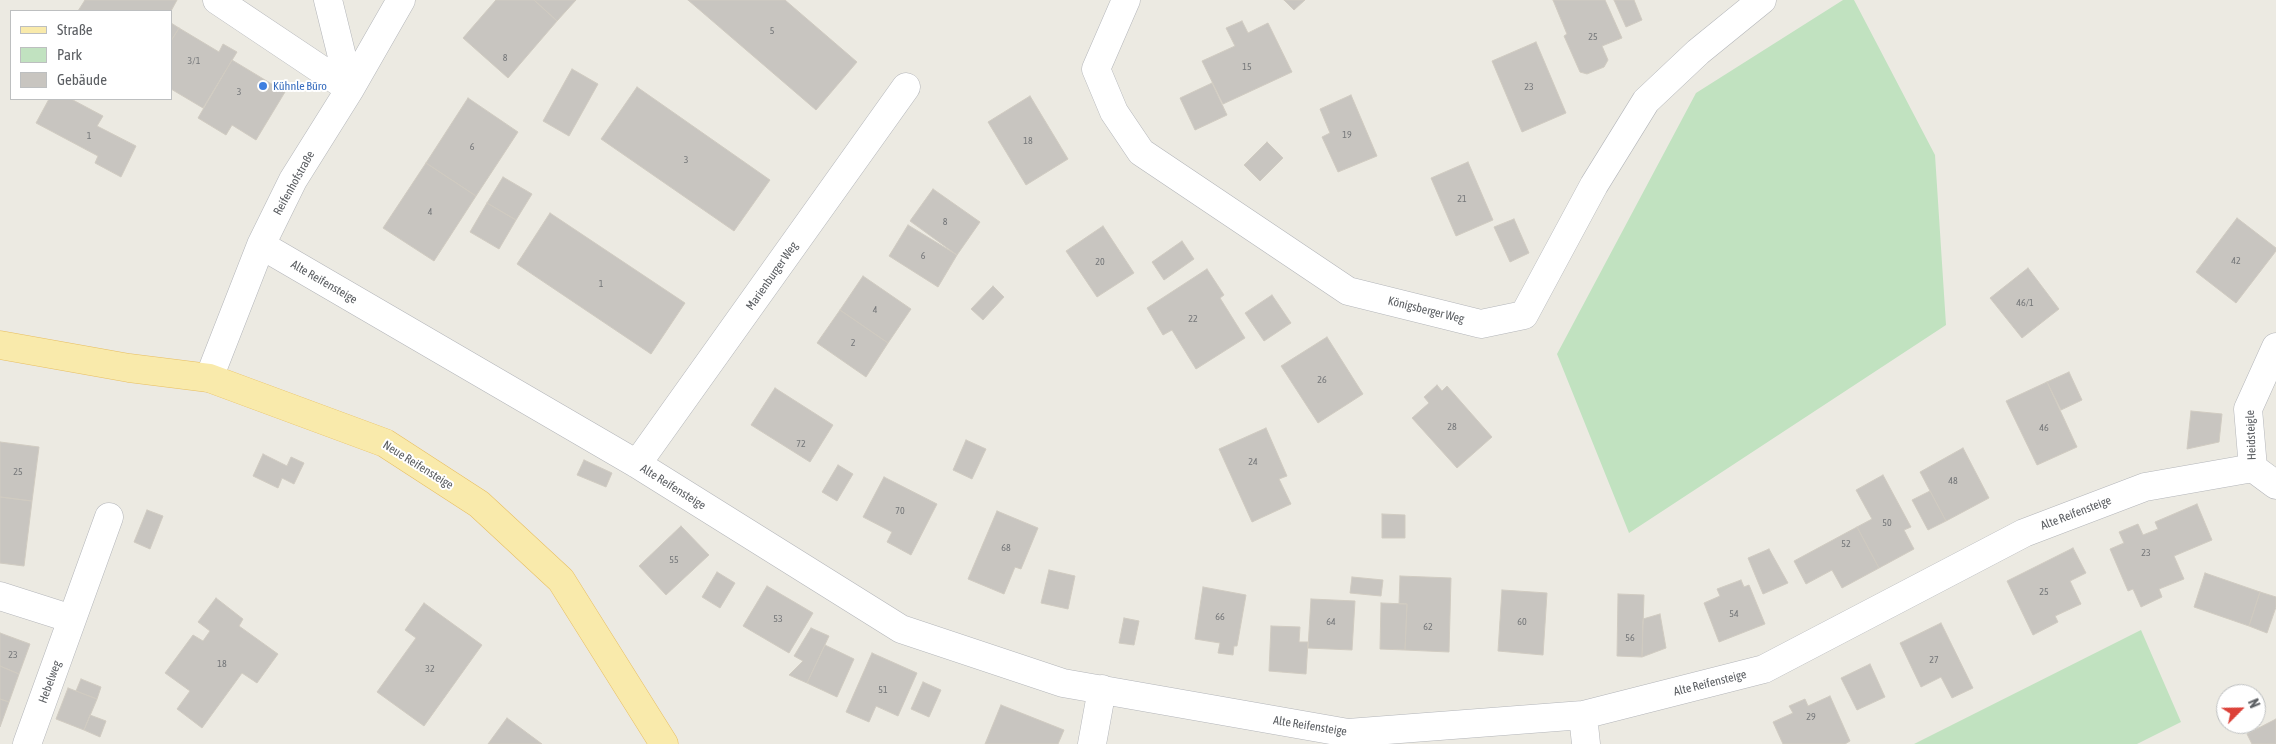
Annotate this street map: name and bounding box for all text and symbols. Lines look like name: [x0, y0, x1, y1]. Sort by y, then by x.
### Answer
legend: [10, 10, 172, 100]
text: Straße: [57, 21, 93, 38]
house number: 5: [770, 25, 774, 37]
house number: 25: [1588, 31, 1598, 43]
text: Park: [57, 46, 82, 63]
house number: 8: [503, 52, 507, 64]
house number: 3/1: [188, 55, 200, 67]
house number: 15: [1242, 61, 1252, 73]
text: Gebäude: [57, 71, 107, 88]
place label: Kühnle Büro: [273, 79, 327, 93]
marker: Kühnle Büro: [257, 80, 269, 92]
house number: 23: [1524, 81, 1534, 93]
house number: 3: [237, 86, 241, 98]
house number: 19: [1342, 129, 1352, 141]
house number: 1: [87, 130, 91, 142]
house number: 18: [1023, 135, 1033, 147]
house number: 6: [470, 141, 474, 153]
street label: Reifenhofstraße: [270, 148, 318, 218]
house number: 3: [684, 154, 688, 166]
house number: 21: [1457, 193, 1467, 205]
house number: 4: [428, 206, 432, 218]
house number: 8: [943, 216, 947, 228]
street label: Marienburger Weg: [743, 239, 801, 313]
house number: 6: [921, 250, 925, 262]
house number: 42: [2231, 255, 2241, 267]
house number: 20: [1095, 256, 1105, 268]
street label: Alte Reifensteige: [288, 257, 360, 307]
house number: 1: [599, 278, 603, 290]
street label: Königsberger Weg: [1386, 294, 1466, 326]
house number: 46/1: [2016, 297, 2034, 309]
house number: 4: [873, 304, 877, 316]
house number: 22: [1188, 313, 1198, 325]
house number: 2: [851, 337, 855, 349]
house number: 26: [1317, 374, 1327, 386]
street label: Heidsteigle: [2243, 410, 2259, 460]
house number: 28: [1447, 421, 1457, 433]
house number: 46: [2039, 422, 2049, 434]
street label: Neue Reifensteige: [380, 438, 456, 492]
house number: 72: [796, 438, 806, 450]
house number: 24: [1248, 456, 1258, 468]
street label: Alte Reifensteige: [638, 461, 708, 513]
house number: 25: [13, 466, 23, 478]
house number: 48: [1948, 475, 1958, 487]
street label: Alte Reifensteige: [2039, 493, 2113, 533]
house number: 70: [895, 505, 905, 517]
house number: 50: [1882, 517, 1892, 529]
house number: 52: [1841, 538, 1851, 550]
house number: 68: [1001, 542, 1011, 554]
house number: 23: [2141, 547, 2151, 559]
house number: 55: [669, 554, 679, 566]
house number: 25: [2039, 586, 2049, 598]
house number: 54: [1729, 608, 1739, 620]
house number: 66: [1215, 611, 1225, 623]
house number: 53: [773, 613, 783, 625]
house number: 64: [1326, 616, 1336, 628]
house number: 60: [1517, 616, 1527, 628]
house number: 62: [1423, 621, 1433, 633]
house number: 56: [1625, 632, 1635, 644]
house number: 23: [8, 649, 18, 661]
house number: 27: [1929, 654, 1939, 666]
house number: 18: [217, 658, 227, 670]
street label: Hebelweg: [36, 659, 64, 705]
house number: 32: [425, 663, 435, 675]
street label: Alte Reifensteige: [1672, 667, 1748, 699]
house number: 51: [878, 684, 888, 696]
north arrow: [2216, 684, 2266, 734]
text: N: [2245, 697, 2263, 710]
house number: 29: [1806, 711, 1816, 723]
street label: Alte Reifensteige: [1272, 713, 1348, 739]

